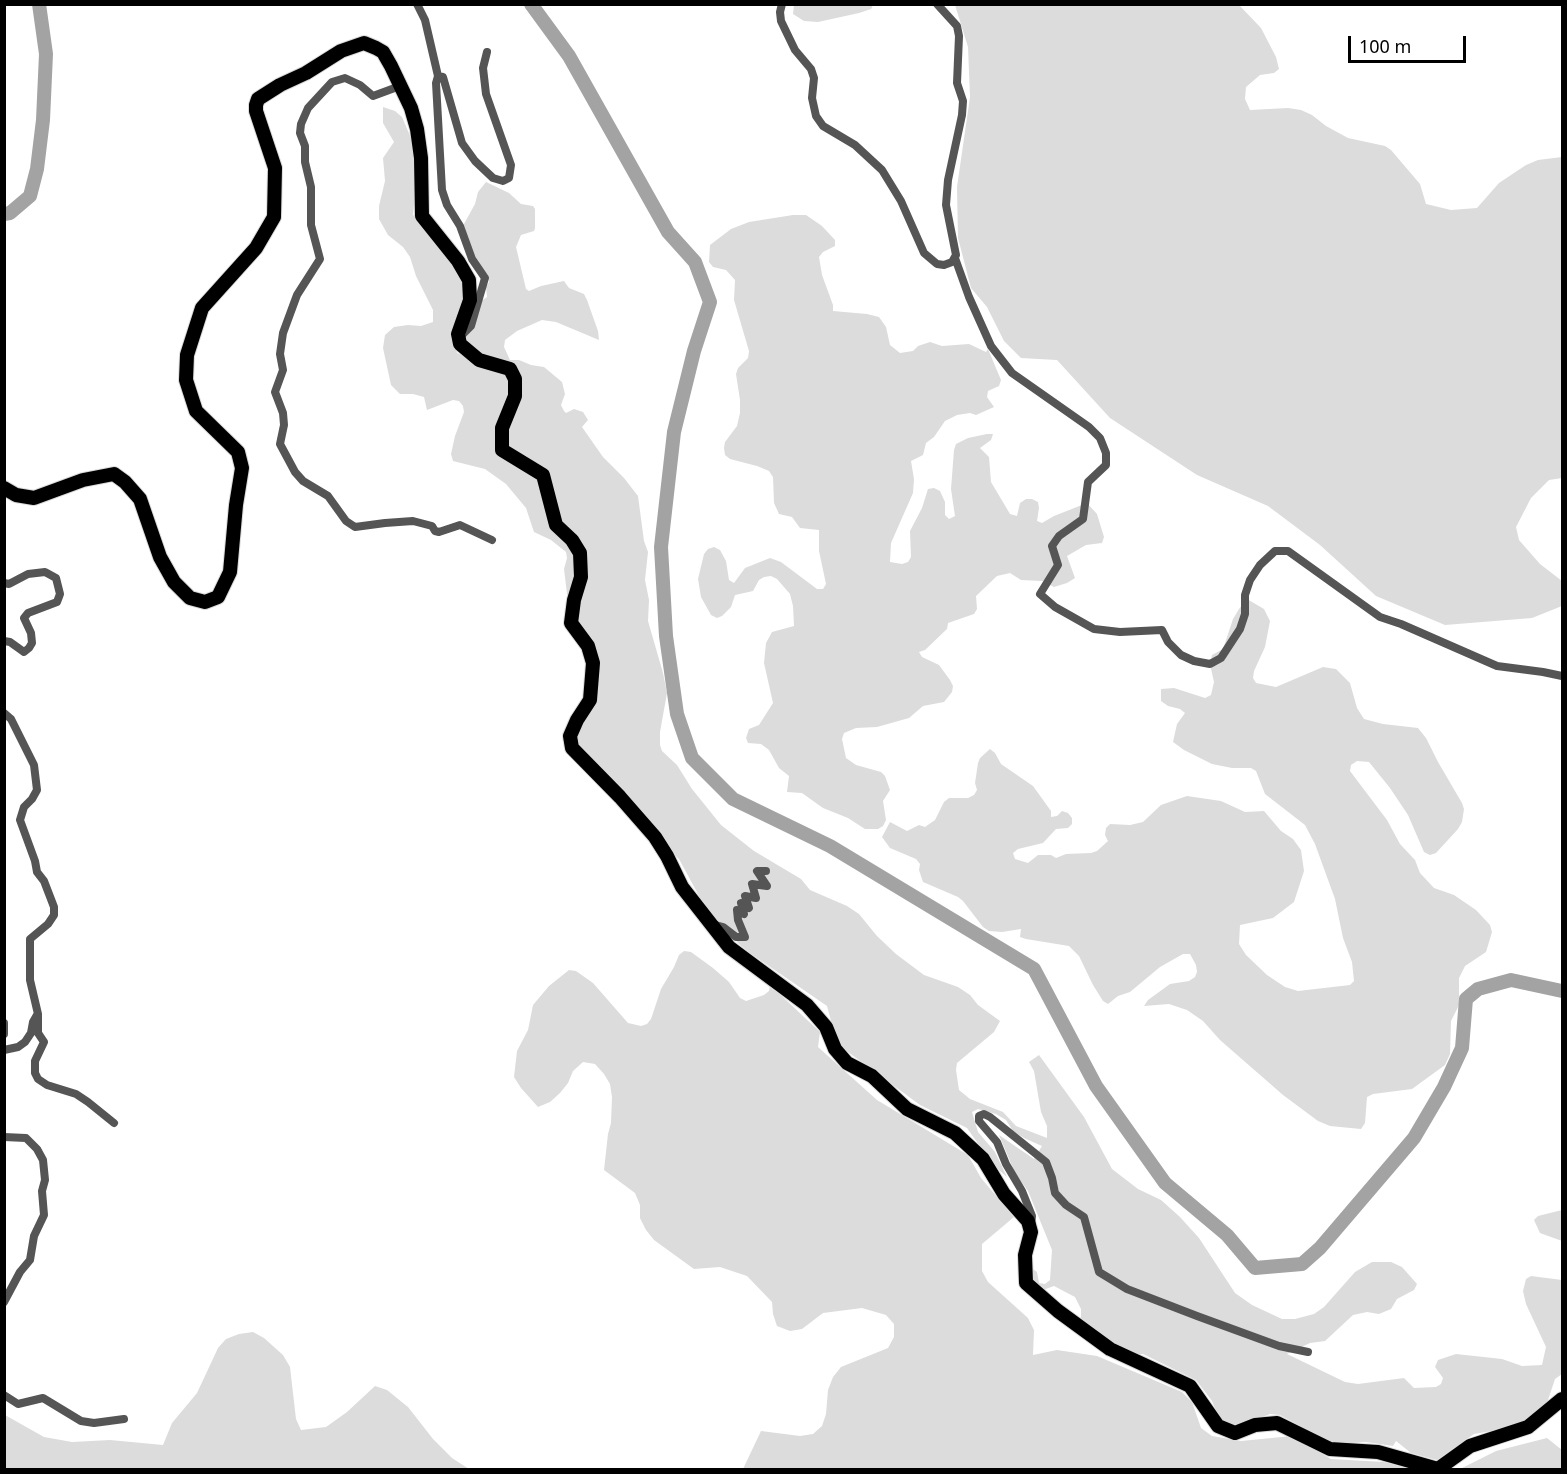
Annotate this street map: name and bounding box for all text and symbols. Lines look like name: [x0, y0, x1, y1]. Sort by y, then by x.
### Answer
scale bar: [1351, 24, 1470, 62]
text: 100 m: [1359, 34, 1411, 58]

